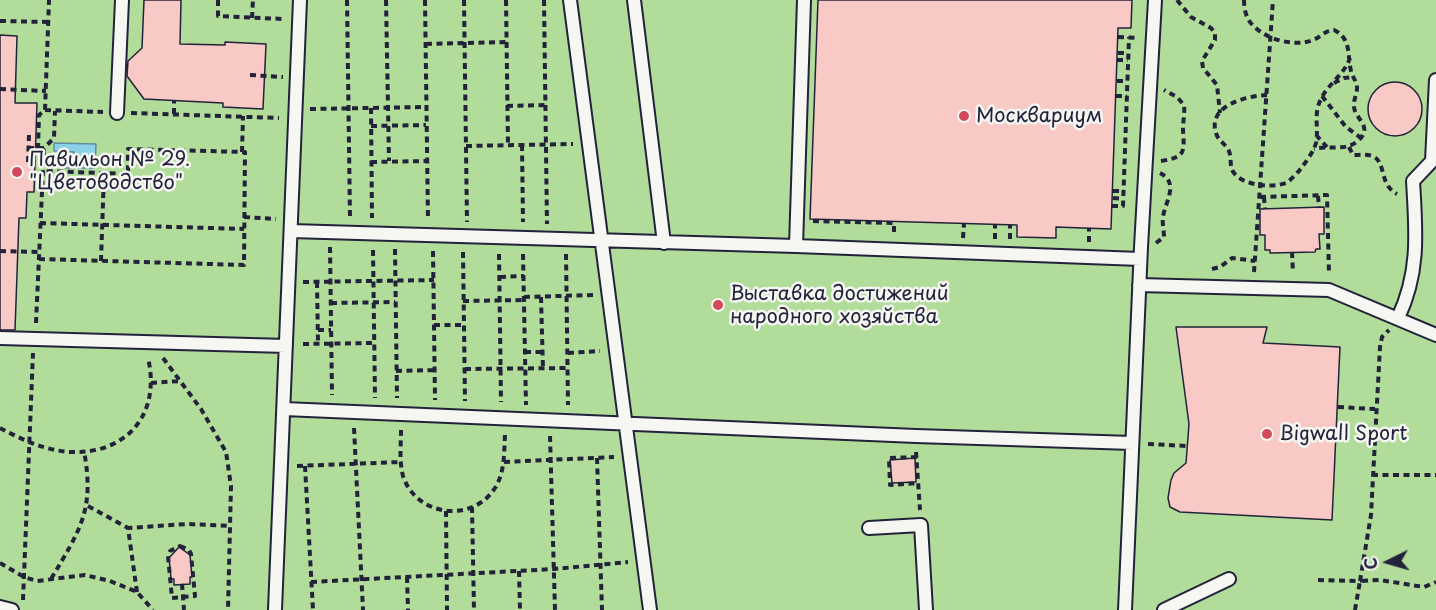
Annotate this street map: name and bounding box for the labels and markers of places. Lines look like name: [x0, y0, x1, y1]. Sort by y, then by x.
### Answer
place label: Москвариум: [976, 104, 1102, 128]
marker: Москвариум: [957, 109, 971, 123]
place label: Павильон № 29. "Цветоводство": [29, 148, 190, 195]
marker: Павильон № 29. "Цветоводство": [10, 165, 24, 179]
place label: Выставка достижений народного хозяйства: [730, 282, 949, 329]
marker: Выставка достижений народного хозяйства: [711, 298, 725, 312]
place label: Bigwall Sport: [1279, 422, 1407, 446]
marker: Bigwall Sport: [1260, 427, 1274, 441]

